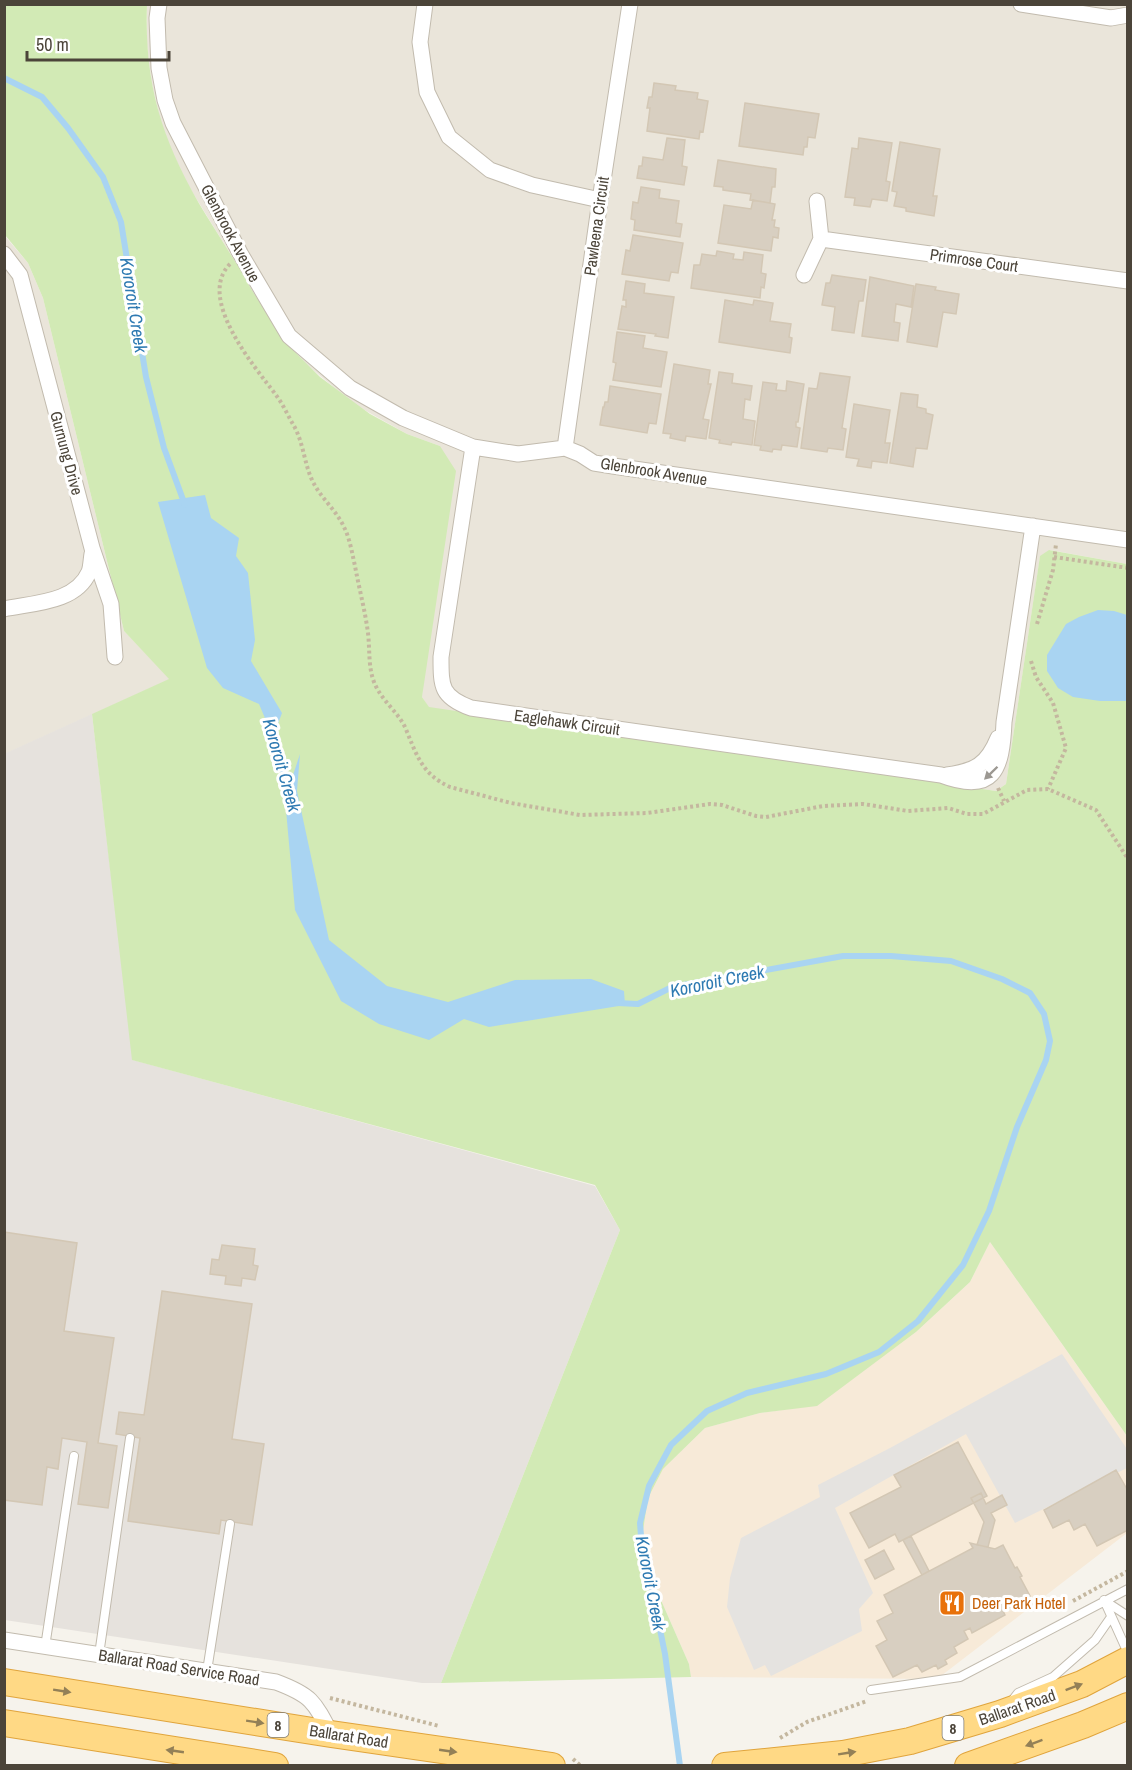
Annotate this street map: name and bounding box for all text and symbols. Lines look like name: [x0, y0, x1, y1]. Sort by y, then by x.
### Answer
scale bar: [27, 24, 170, 62]
text: 50 m: [36, 32, 69, 57]
street label: Pawleena Circuit: [578, 175, 614, 277]
street label: Glenbrook Avenue: [196, 180, 266, 286]
street label: Primrose Court: [928, 243, 1020, 277]
water label: Kororoit Creek: [114, 256, 154, 355]
street label: Gurnung Drive: [45, 409, 89, 497]
street label: Glenbrook Avenue: [599, 452, 709, 490]
street label: Eaglehawk Circuit: [513, 704, 622, 740]
water label: Kororoit Creek: [257, 715, 307, 815]
one-way arrow: [983, 766, 998, 780]
water label: Kororoit Creek: [667, 959, 767, 1003]
water label: Kororoit Creek: [630, 1534, 673, 1633]
restaurant icon: Deer Park Hotel: [937, 1588, 967, 1618]
place label: Deer Park Hotel: [972, 1592, 1065, 1614]
street label: Ballarat Road Service Road: [97, 1643, 261, 1691]
one-way arrow: [1065, 1682, 1083, 1692]
street label: Ballarat Road: [976, 1684, 1058, 1730]
one-way arrow: [53, 1687, 72, 1696]
road number: 8: [268, 1713, 288, 1737]
road number: 8: [942, 1716, 964, 1740]
one-way arrow: [246, 1717, 265, 1726]
street label: Ballarat Road: [308, 1719, 390, 1753]
one-way arrow: [1025, 1739, 1043, 1748]
one-way arrow: [166, 1747, 185, 1756]
one-way arrow: [438, 1747, 457, 1756]
one-way arrow: [837, 1748, 856, 1757]

